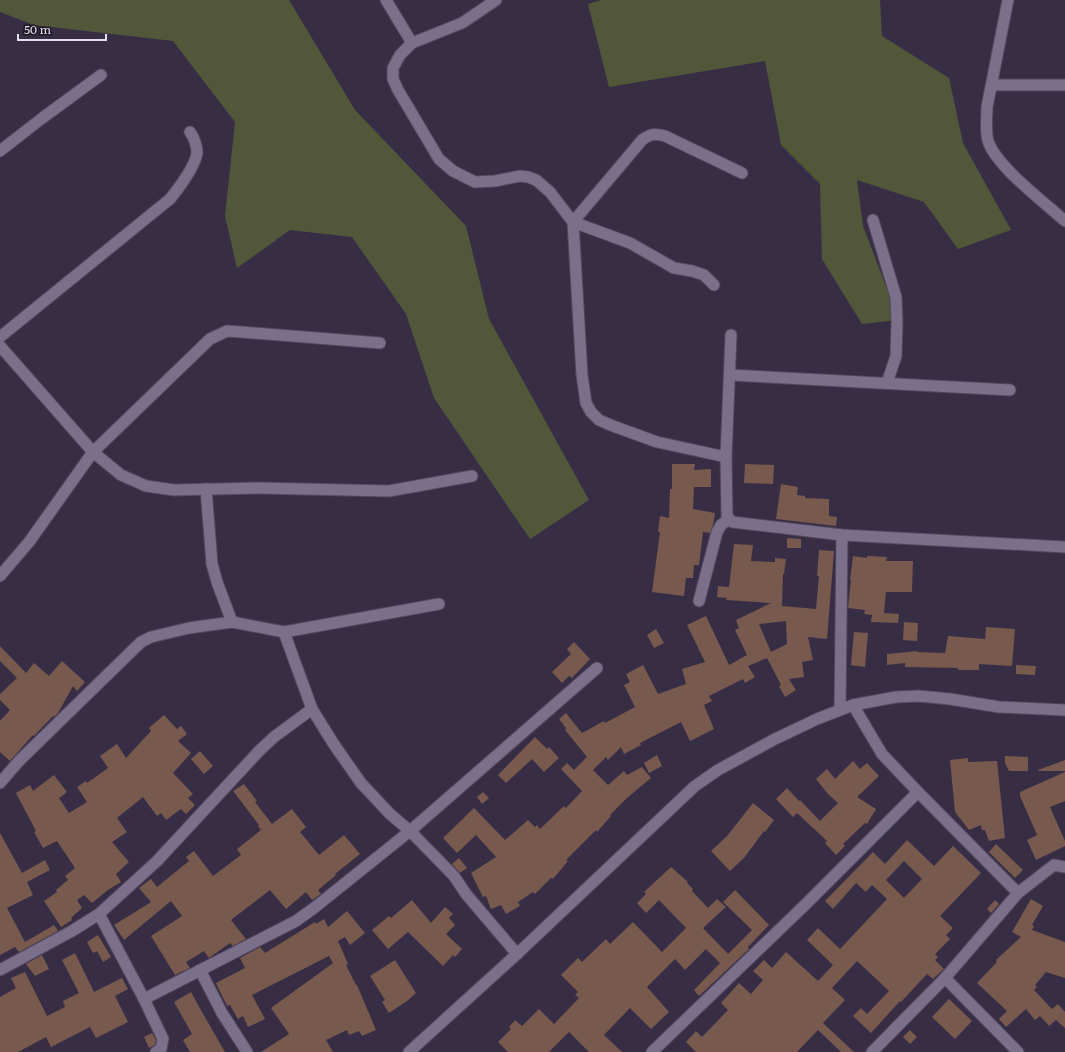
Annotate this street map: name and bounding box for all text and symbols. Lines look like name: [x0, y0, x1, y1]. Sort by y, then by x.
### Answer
scale bar: [18, 16, 106, 42]
text: 50 m: [24, 20, 51, 38]

